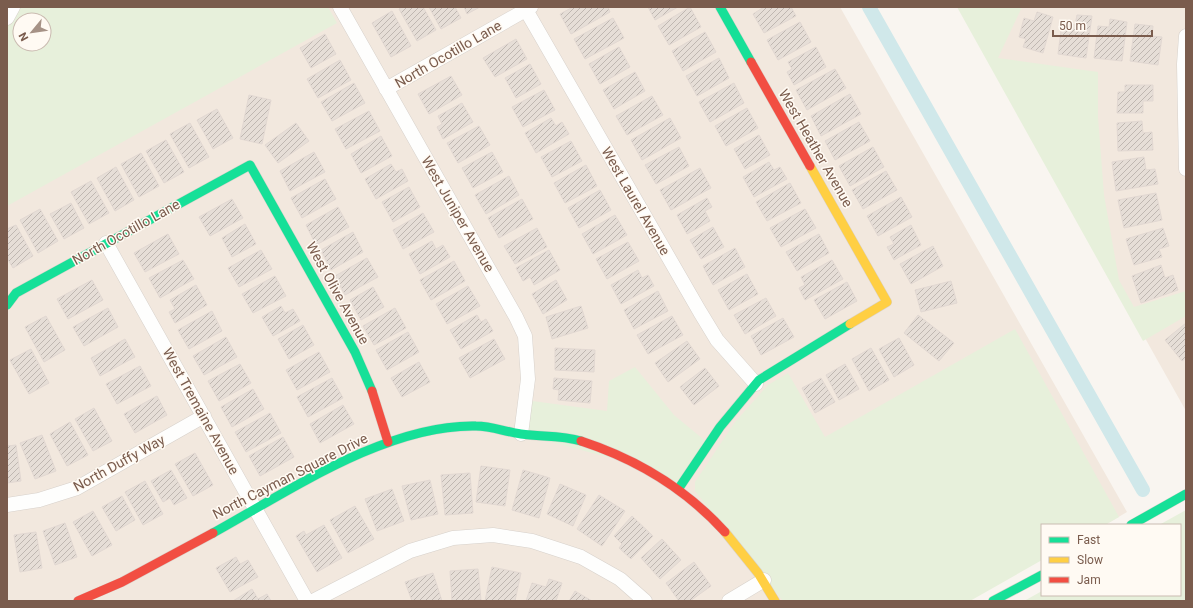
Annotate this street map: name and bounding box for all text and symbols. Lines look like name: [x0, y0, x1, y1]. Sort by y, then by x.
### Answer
north arrow: [12, 12, 52, 52]
scale bar: [1053, 12, 1152, 38]
street label: North Ocotillo Lane: [392, 17, 504, 91]
text: 50 m: [1059, 19, 1086, 33]
text: N: [16, 30, 31, 43]
street label: West Heather Avenue: [776, 86, 856, 210]
street label: West Laurel Avenue: [598, 144, 674, 258]
street label: West Juniper Avenue: [418, 153, 498, 275]
street label: North Ocotillo Lane: [70, 196, 182, 268]
street label: West Olive Avenue: [303, 239, 373, 347]
street label: West Tremaine Avenue: [160, 345, 242, 477]
street label: North Cayman Square Drive: [210, 430, 370, 522]
street label: North Duffy Way: [71, 431, 168, 495]
legend: [1041, 524, 1181, 596]
text: Fast: [1077, 533, 1100, 547]
text: Slow: [1077, 553, 1103, 567]
text: Jam: [1077, 573, 1101, 587]

